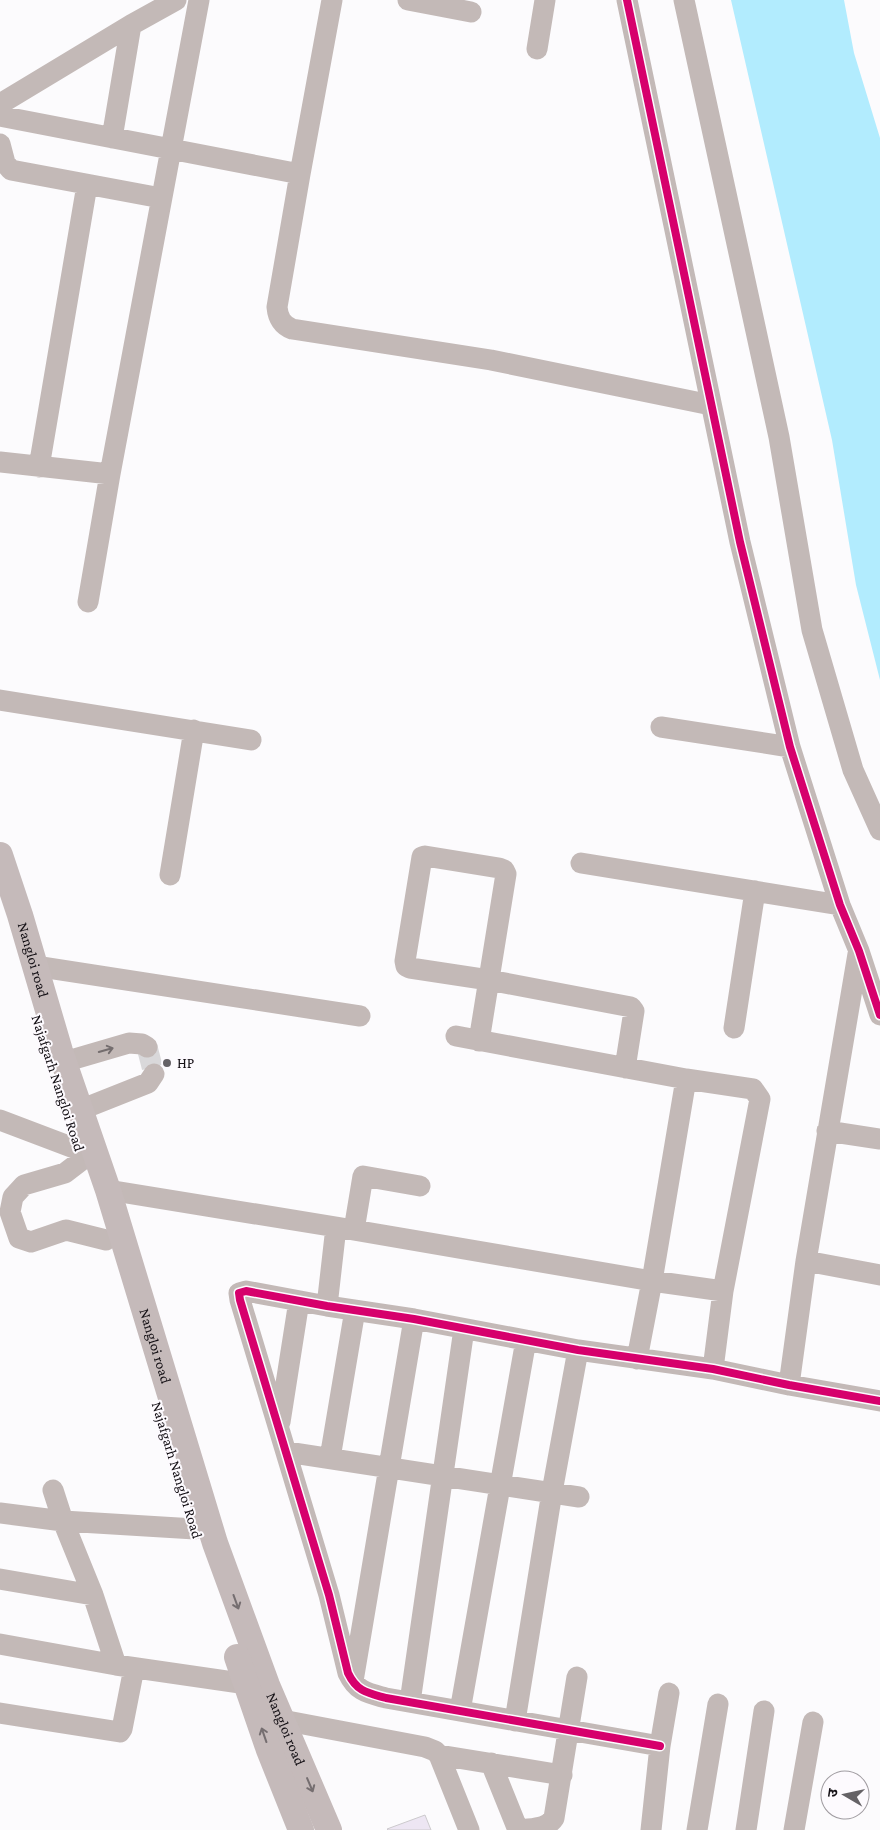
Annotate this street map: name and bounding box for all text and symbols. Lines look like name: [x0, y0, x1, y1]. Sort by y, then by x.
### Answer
street label: Nangloi road: [15, 920, 52, 999]
street label: Najafgarh Nangloi Road: [27, 1013, 88, 1154]
one-way arrow: [97, 1044, 113, 1054]
place label: HP: [177, 1055, 194, 1071]
marker: HP: [161, 1057, 173, 1069]
street label: Nangloi road: [136, 1307, 174, 1385]
street label: Najafgarh Nangloi Road: [148, 1400, 205, 1541]
one-way arrow: [232, 1594, 241, 1610]
street label: Nangloi road: [263, 1690, 308, 1768]
one-way arrow: [259, 1728, 268, 1744]
north arrow: [820, 1770, 870, 1820]
one-way arrow: [305, 1777, 315, 1792]
text: उ: [824, 1787, 841, 1798]

